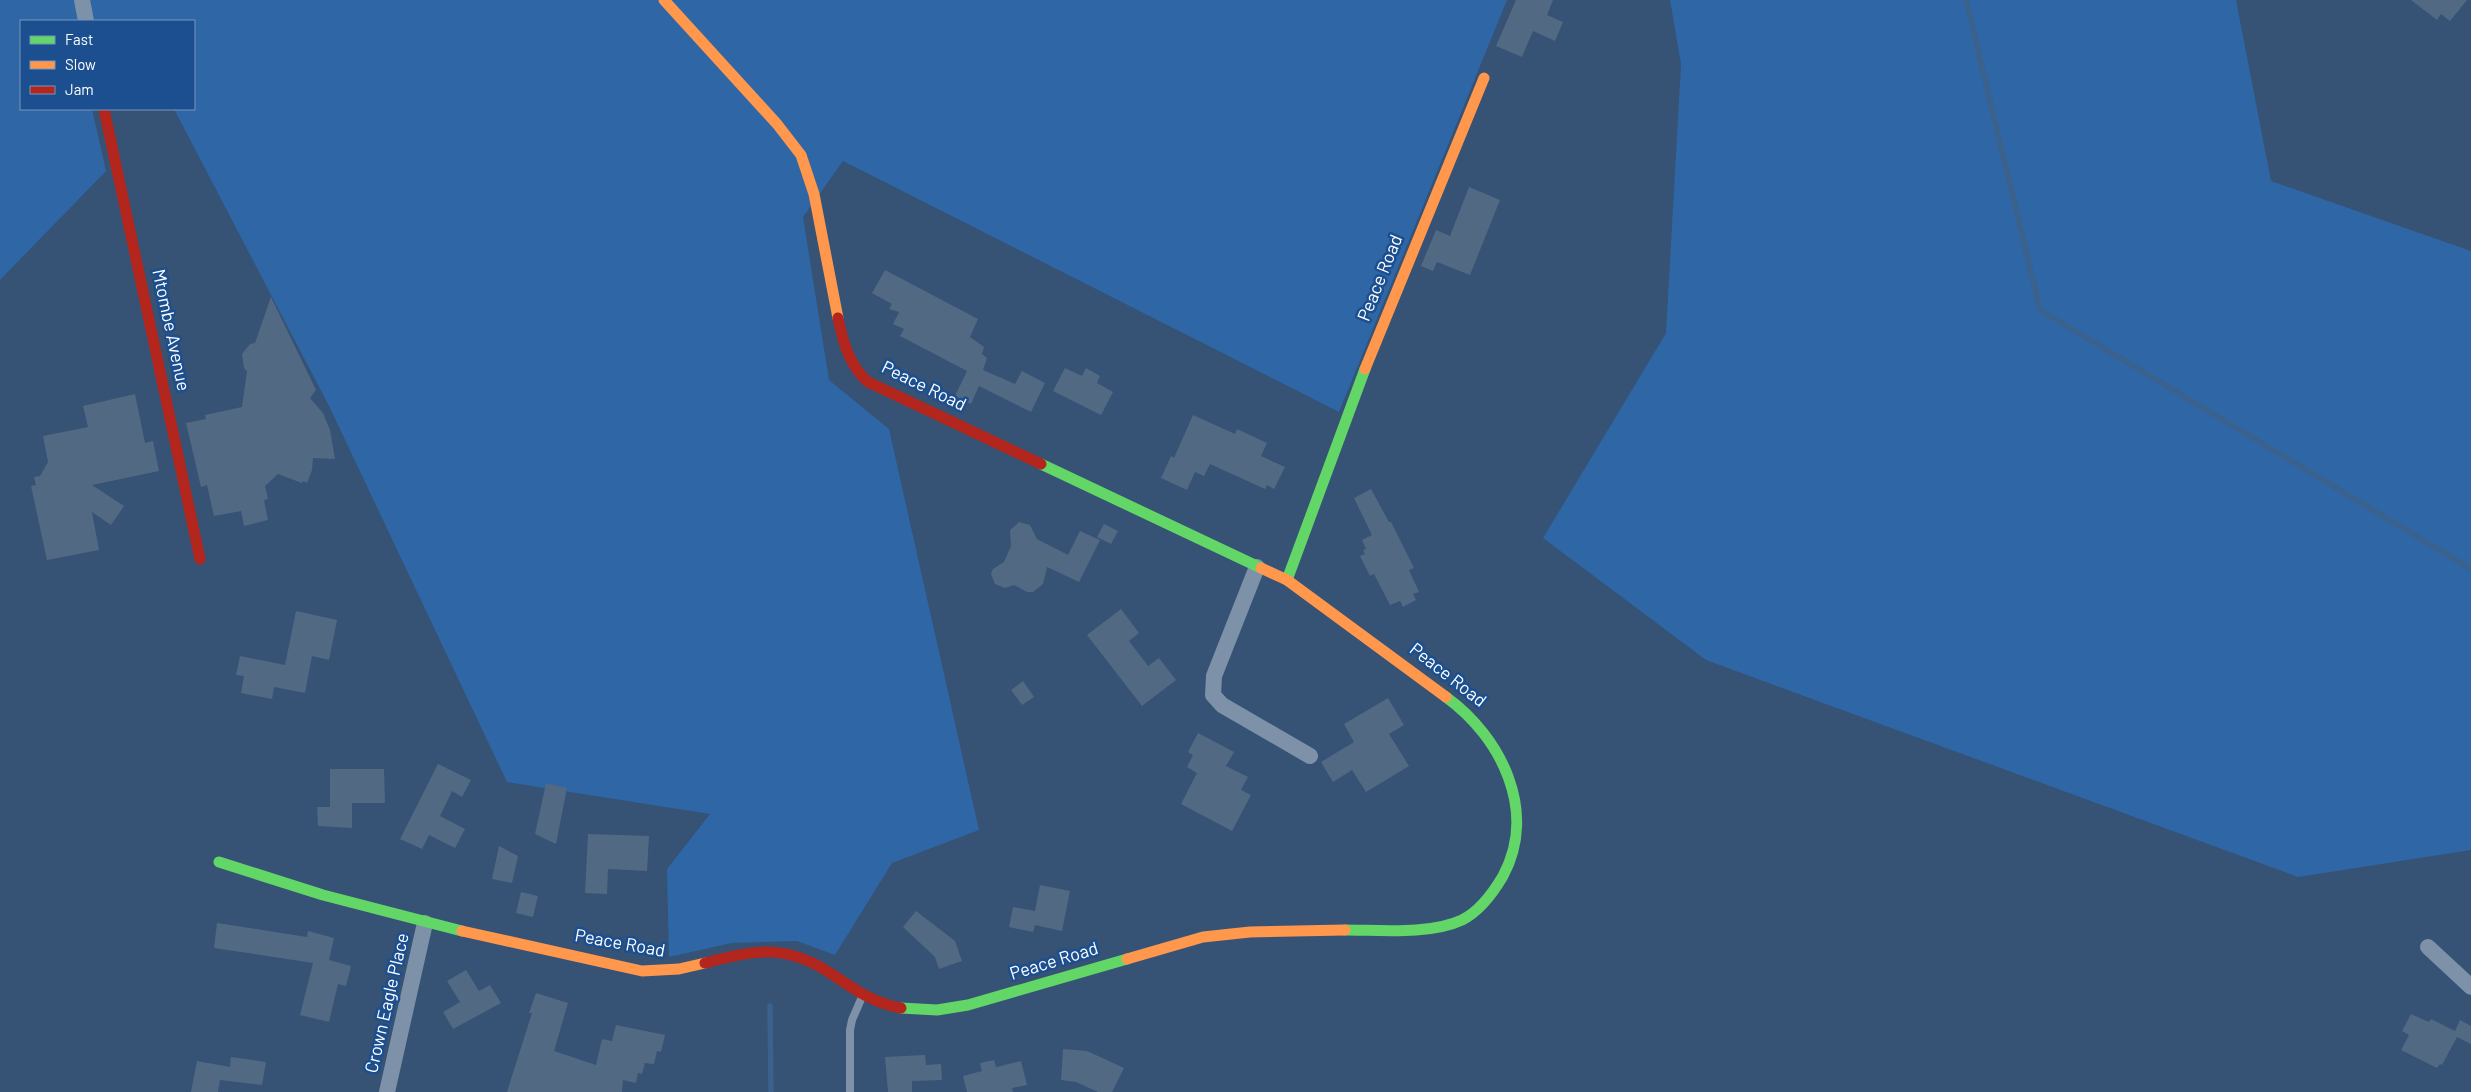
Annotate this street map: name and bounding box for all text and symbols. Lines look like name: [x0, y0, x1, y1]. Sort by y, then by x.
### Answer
legend: [20, 20, 195, 110]
text: Fast: [65, 30, 93, 48]
text: Slow: [65, 55, 96, 73]
text: Jam: [65, 80, 94, 98]
street label: Peace Road: [1352, 231, 1406, 324]
street label: Mtombe Avenue: [148, 267, 196, 393]
street label: Peace Road: [879, 355, 970, 415]
street label: Peace Road: [1406, 637, 1491, 711]
street label: Peace Road: [573, 923, 667, 961]
street label: Crown Eagle Place: [359, 931, 413, 1075]
street label: Peace Road: [1007, 936, 1101, 984]

